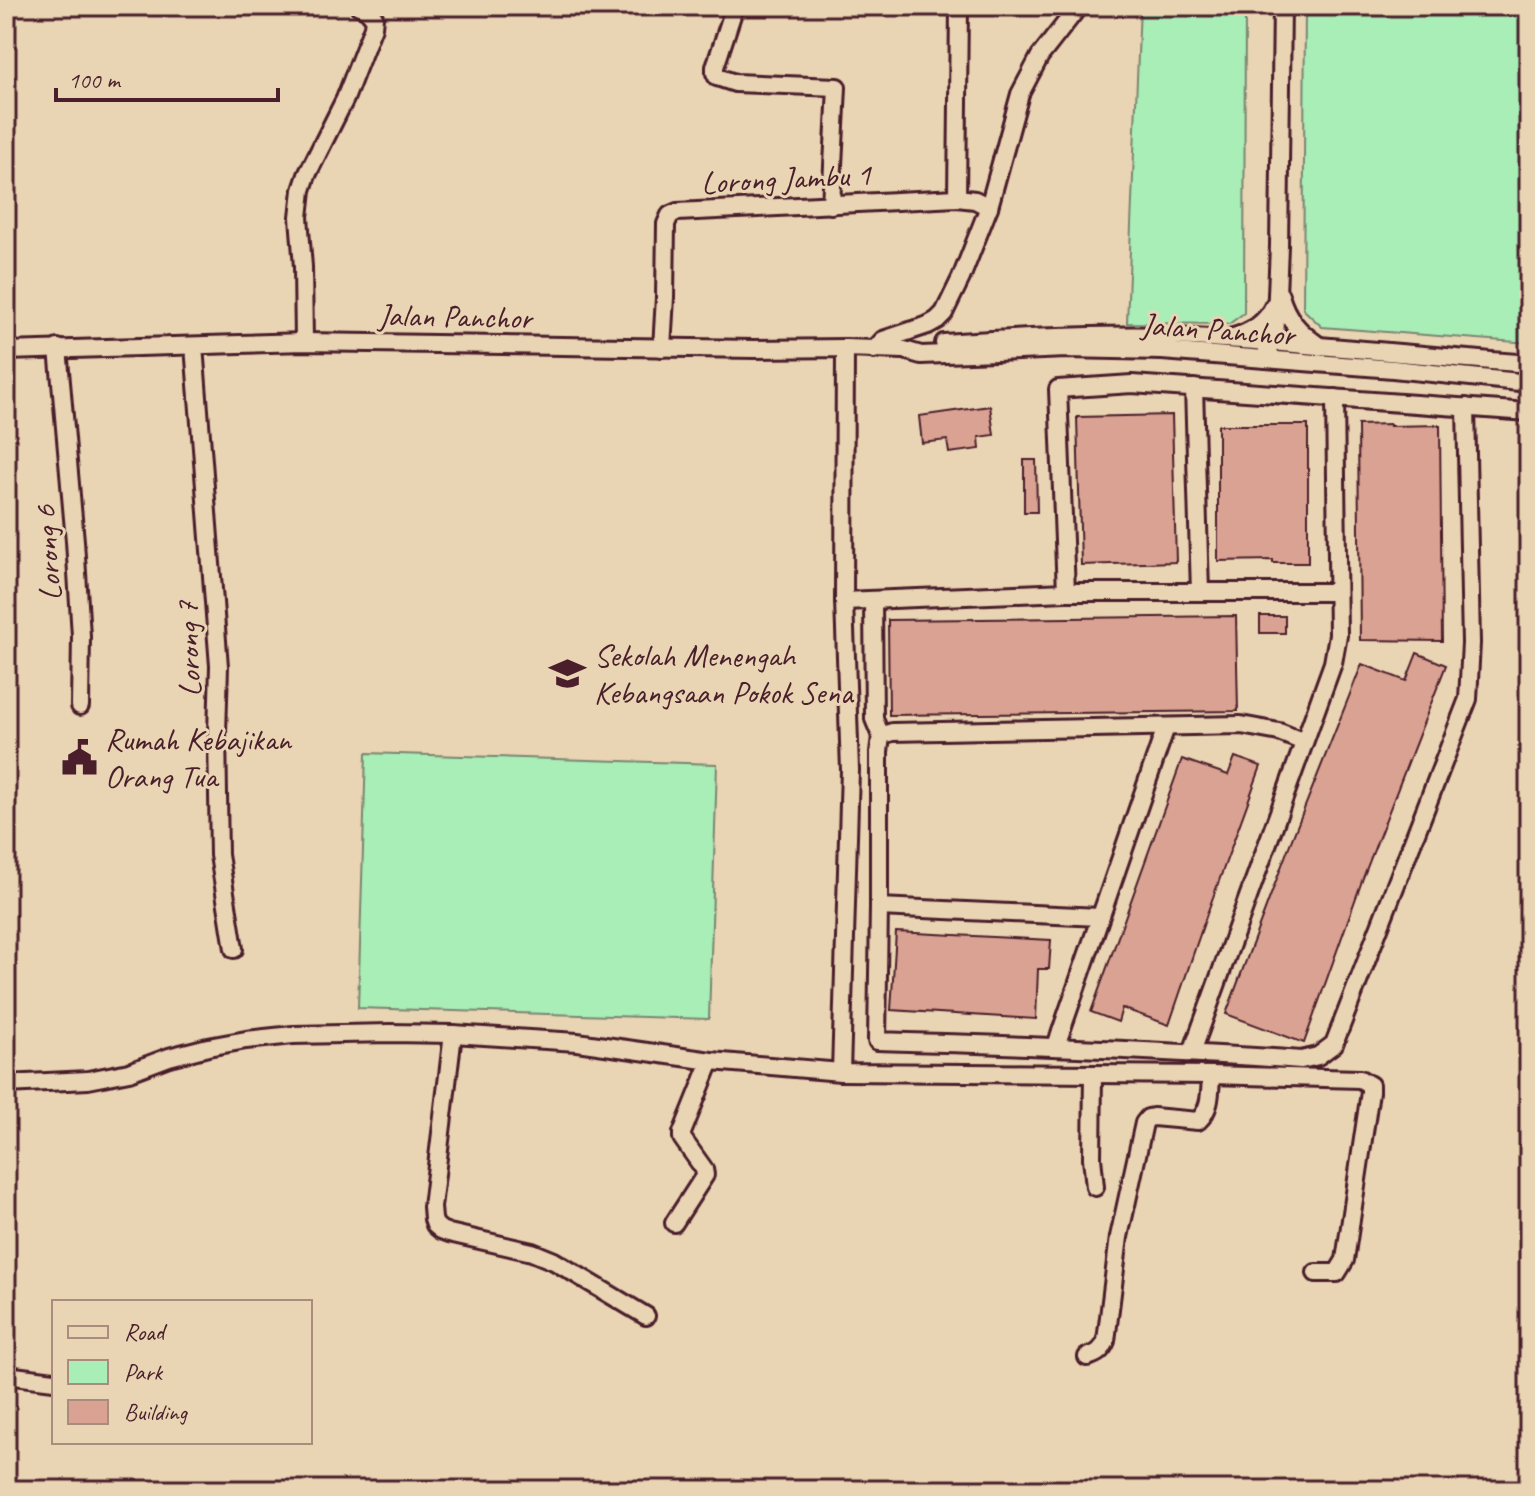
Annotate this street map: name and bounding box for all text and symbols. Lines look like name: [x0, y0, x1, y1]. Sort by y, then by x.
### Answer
scale bar: [56, 52, 278, 102]
text: 100 m: [68, 65, 122, 95]
street label: Lorong Jambu 1: [700, 153, 874, 203]
street label: Jalan Panchor: [376, 295, 535, 338]
street label: Jalan Panchor: [1138, 304, 1298, 355]
street label: Lorong 6: [24, 502, 71, 602]
street label: Lorong 7: [166, 599, 211, 697]
place label: Sekolah Menengah Kebangsaan Pokok Sena: [594, 635, 855, 713]
school or university icon: Sekolah Menengah Kebangsaan Pokok Sena: [549, 654, 587, 692]
place label: Rumah Kebajikan Orang Tua: [105, 719, 293, 797]
public building icon: Rumah Kebajikan Orang Tua: [60, 738, 98, 776]
legend: [52, 1300, 312, 1444]
text: Road: [124, 1317, 168, 1347]
text: Park: [124, 1357, 164, 1387]
text: Building: [124, 1397, 189, 1427]

